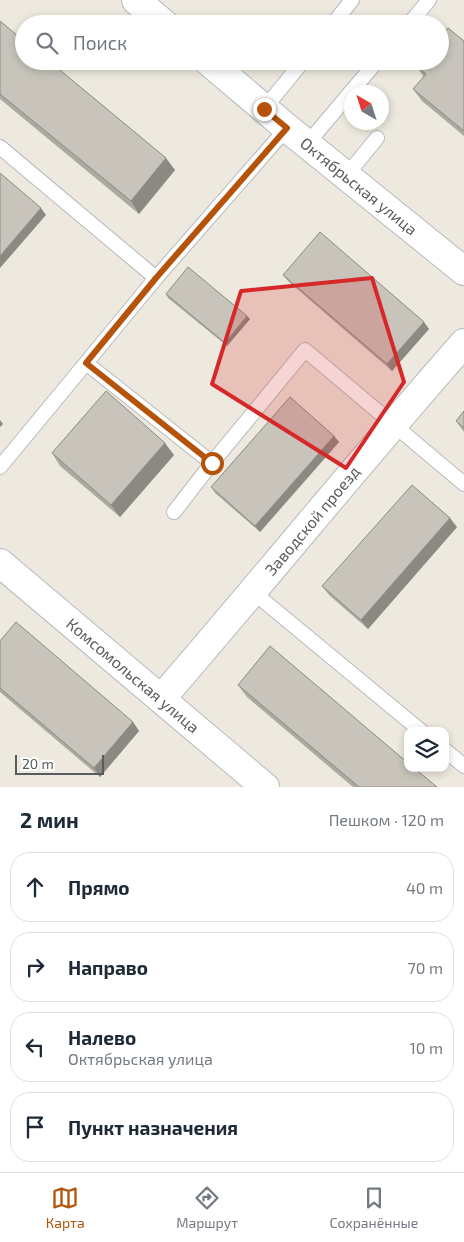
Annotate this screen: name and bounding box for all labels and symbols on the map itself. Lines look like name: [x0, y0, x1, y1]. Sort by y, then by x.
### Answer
north arrow: [344, 85, 389, 130]
route end: [253, 98, 276, 121]
street label: Октябрьская улица: [297, 133, 422, 239]
route start: [201, 452, 224, 475]
street label: Заводской проезд: [261, 462, 363, 579]
street label: Комсомольская улица: [63, 613, 203, 736]
scale bar: [15, 752, 104, 775]

